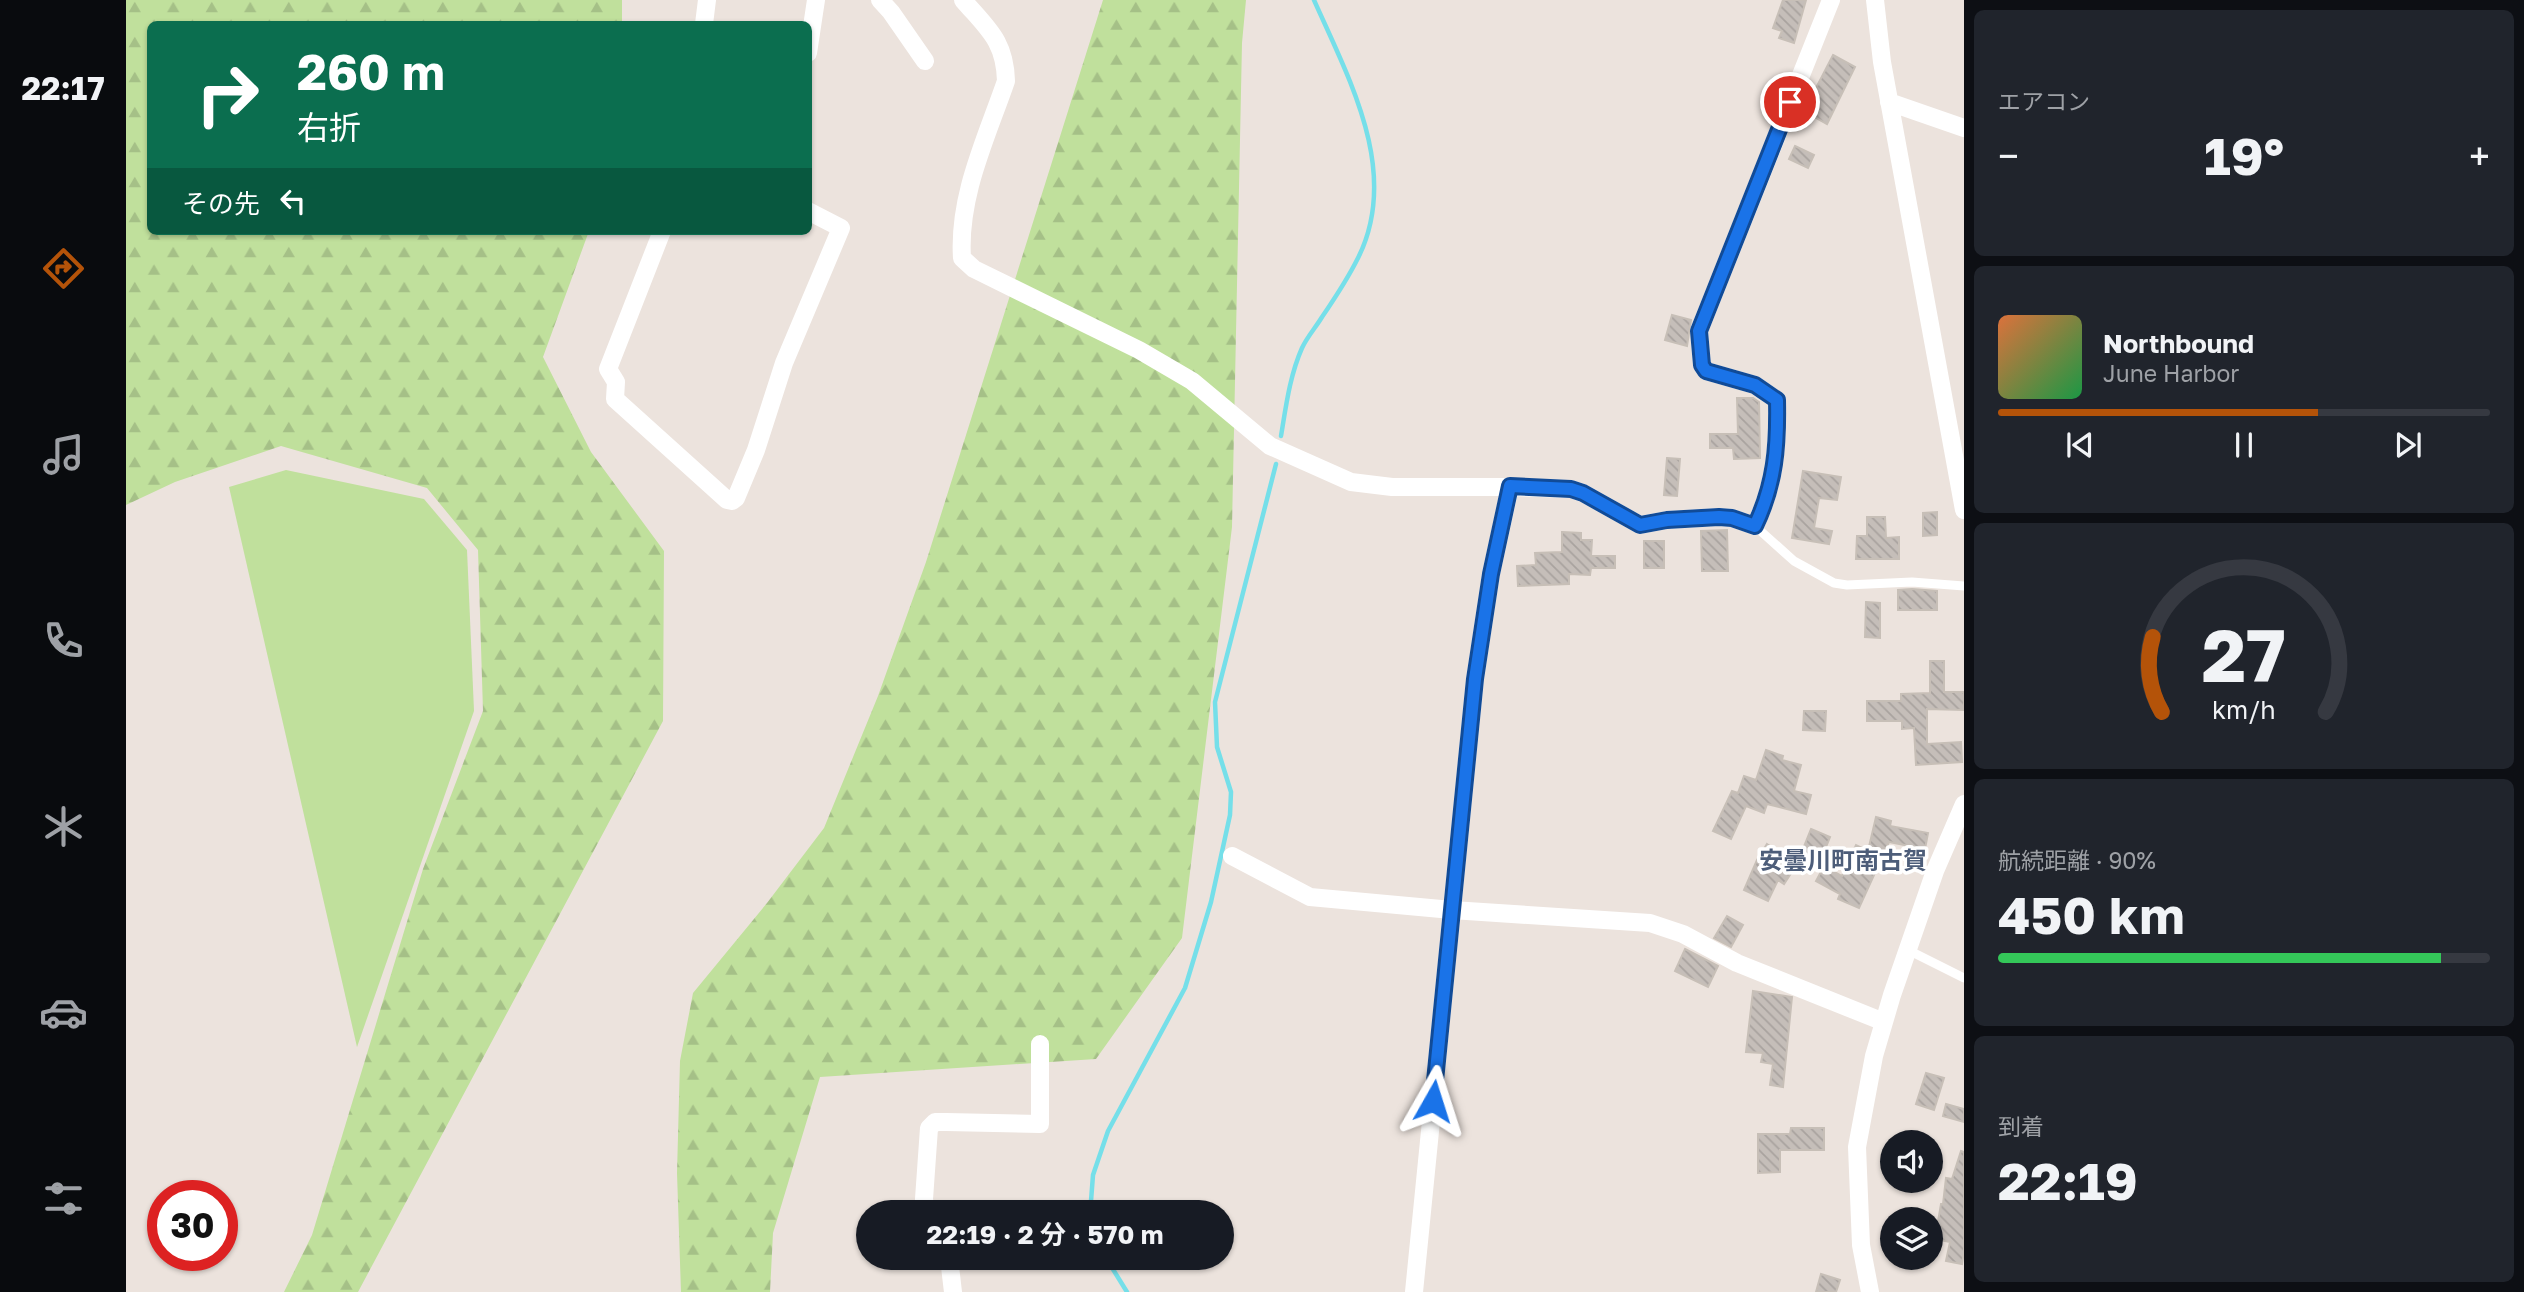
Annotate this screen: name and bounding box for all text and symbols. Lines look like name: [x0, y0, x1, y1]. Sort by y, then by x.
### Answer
text: 260 m: [297, 42, 445, 101]
icon: right: [182, 49, 273, 140]
text: 22:17: [21, 69, 105, 107]
pin: [1760, 72, 1820, 132]
icon: arrive: [1771, 83, 1809, 121]
text: エアコン: [1998, 87, 2090, 115]
text: 右折: [297, 108, 361, 146]
text: 19°: [2204, 124, 2284, 186]
text: −: [1998, 133, 2019, 178]
text: +: [2469, 133, 2490, 178]
icon: left: [274, 182, 312, 220]
text: その先: [182, 188, 260, 219]
icon: directions: [39, 244, 88, 293]
text: Northbound: [2103, 328, 2254, 359]
text: June Harbor: [2103, 359, 2239, 387]
icon: previous: [2061, 426, 2099, 464]
icon: pause: [2225, 426, 2263, 464]
icon: next: [2389, 426, 2427, 464]
icon: music: [39, 430, 88, 479]
text: 27: [2202, 611, 2286, 698]
icon: phone: [39, 616, 88, 665]
text: km/h: [2212, 694, 2276, 725]
icon: climate: [39, 802, 88, 851]
district label: 安曇川町南古賀: [1759, 845, 1927, 874]
text: 航続距離 · 90%: [1998, 846, 2156, 874]
text: 450 km: [1998, 883, 2185, 945]
icon: car: [39, 988, 88, 1037]
position arrow: [1396, 1064, 1470, 1138]
text: 到着: [1998, 1112, 2044, 1140]
map controls: [1880, 1130, 1943, 1270]
button: sound: [1880, 1130, 1943, 1193]
text: 22:19: [1998, 1149, 2138, 1211]
icon: filters: [39, 1174, 88, 1223]
speed limit sign: 30: [147, 1180, 238, 1271]
button: layers: [1880, 1207, 1943, 1270]
text: 22:19 · 2 分 · 570 m: [926, 1219, 1164, 1250]

